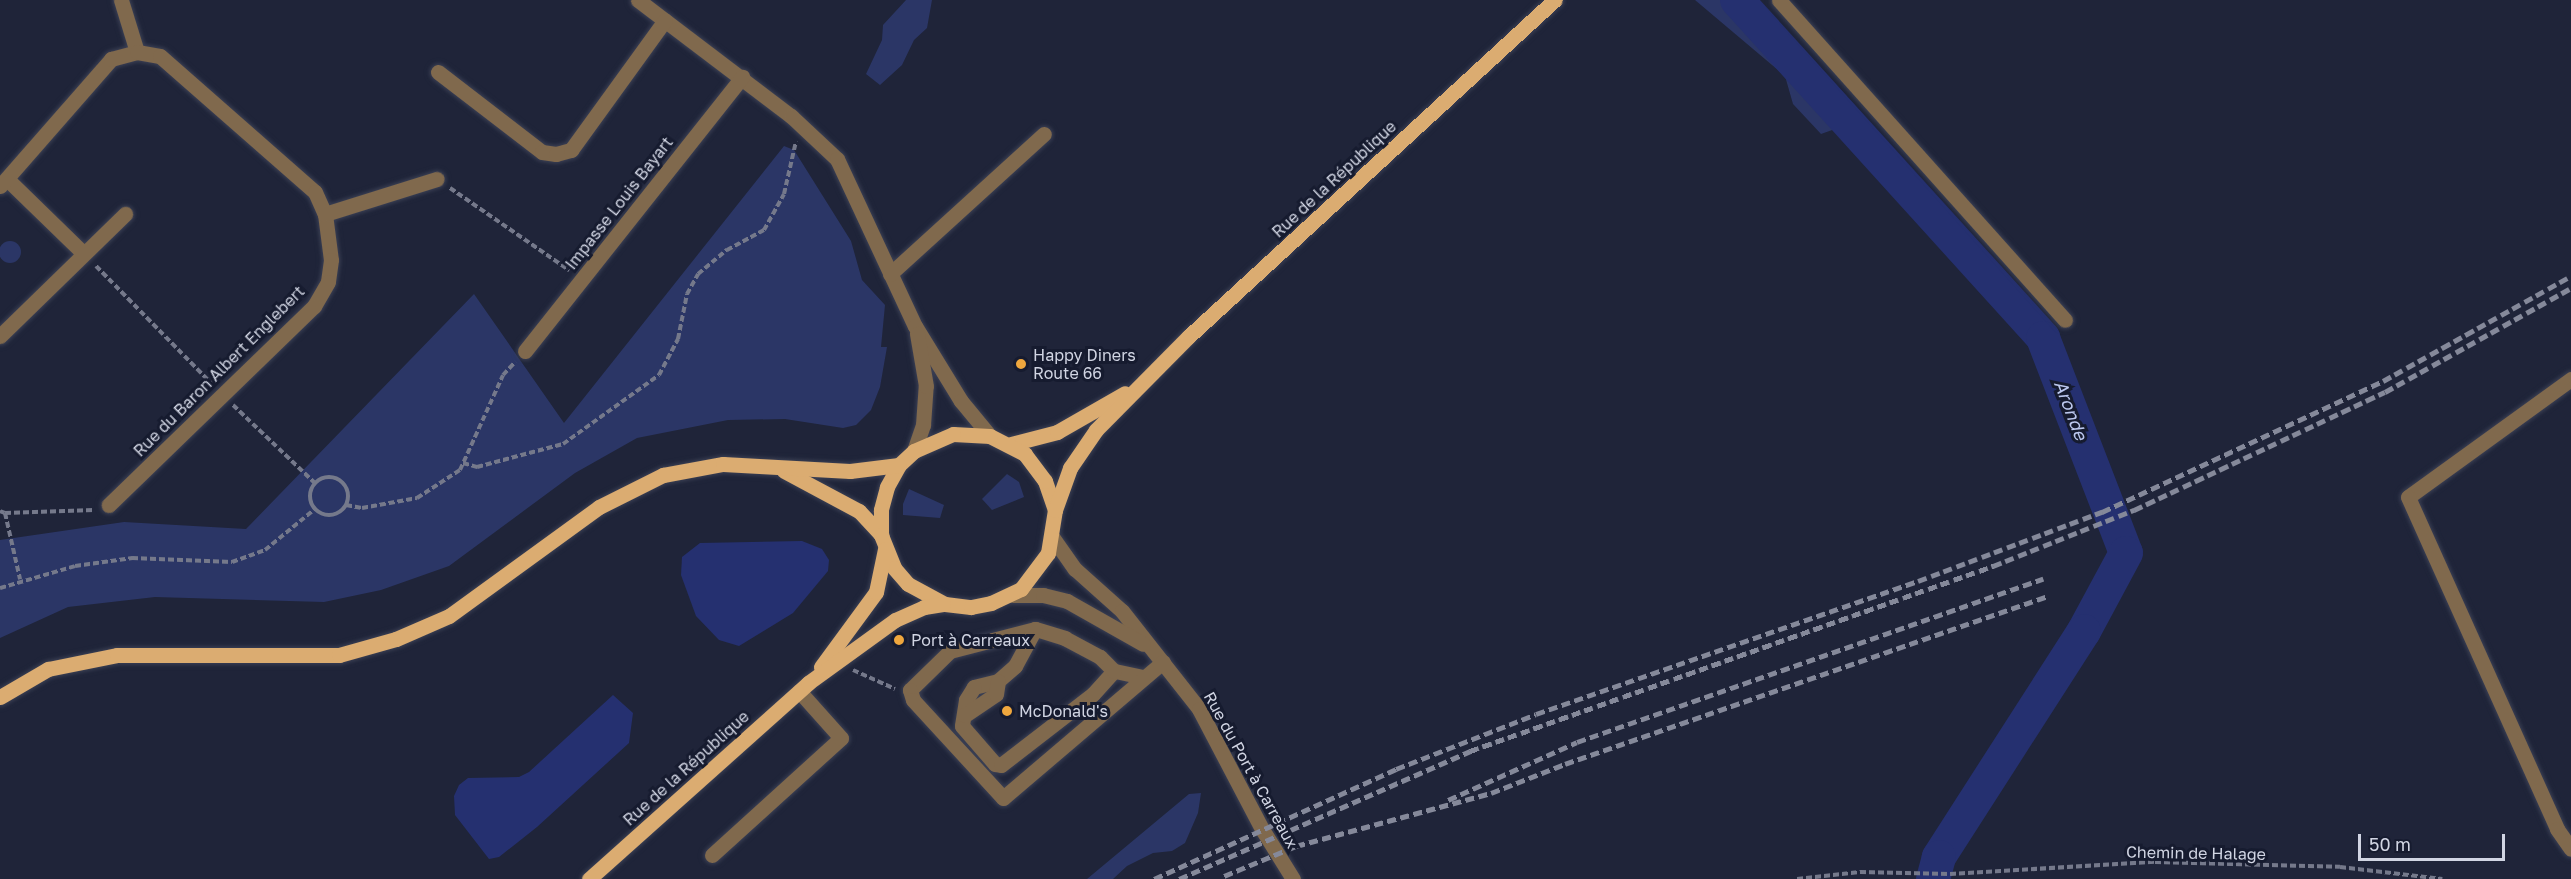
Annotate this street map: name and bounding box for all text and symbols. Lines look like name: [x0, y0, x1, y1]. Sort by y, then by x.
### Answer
street label: Rue de la République: [1268, 117, 1400, 241]
street label: Impasse Louis Bayart: [561, 133, 677, 273]
street label: Rue du Baron Albert Englebert: [130, 282, 308, 460]
place label: Happy Diners Route 66: [1033, 345, 1136, 383]
marker: Happy Diners Route 66: [1014, 357, 1028, 371]
water label: Aronde: [2050, 377, 2092, 443]
place label: Port à Carreaux: [911, 630, 1030, 650]
marker: Port à Carreaux: [892, 633, 906, 647]
street label: Rue du Port à Carreaux: [1200, 688, 1302, 852]
place label: McDonald's: [1019, 701, 1108, 721]
marker: McDonald's: [1000, 704, 1014, 718]
street label: Rue de la République: [619, 707, 753, 829]
scale bar: [2361, 822, 2508, 860]
text: 50 m: [2369, 833, 2411, 855]
street label: Chemin de Halage: [2126, 842, 2266, 864]

